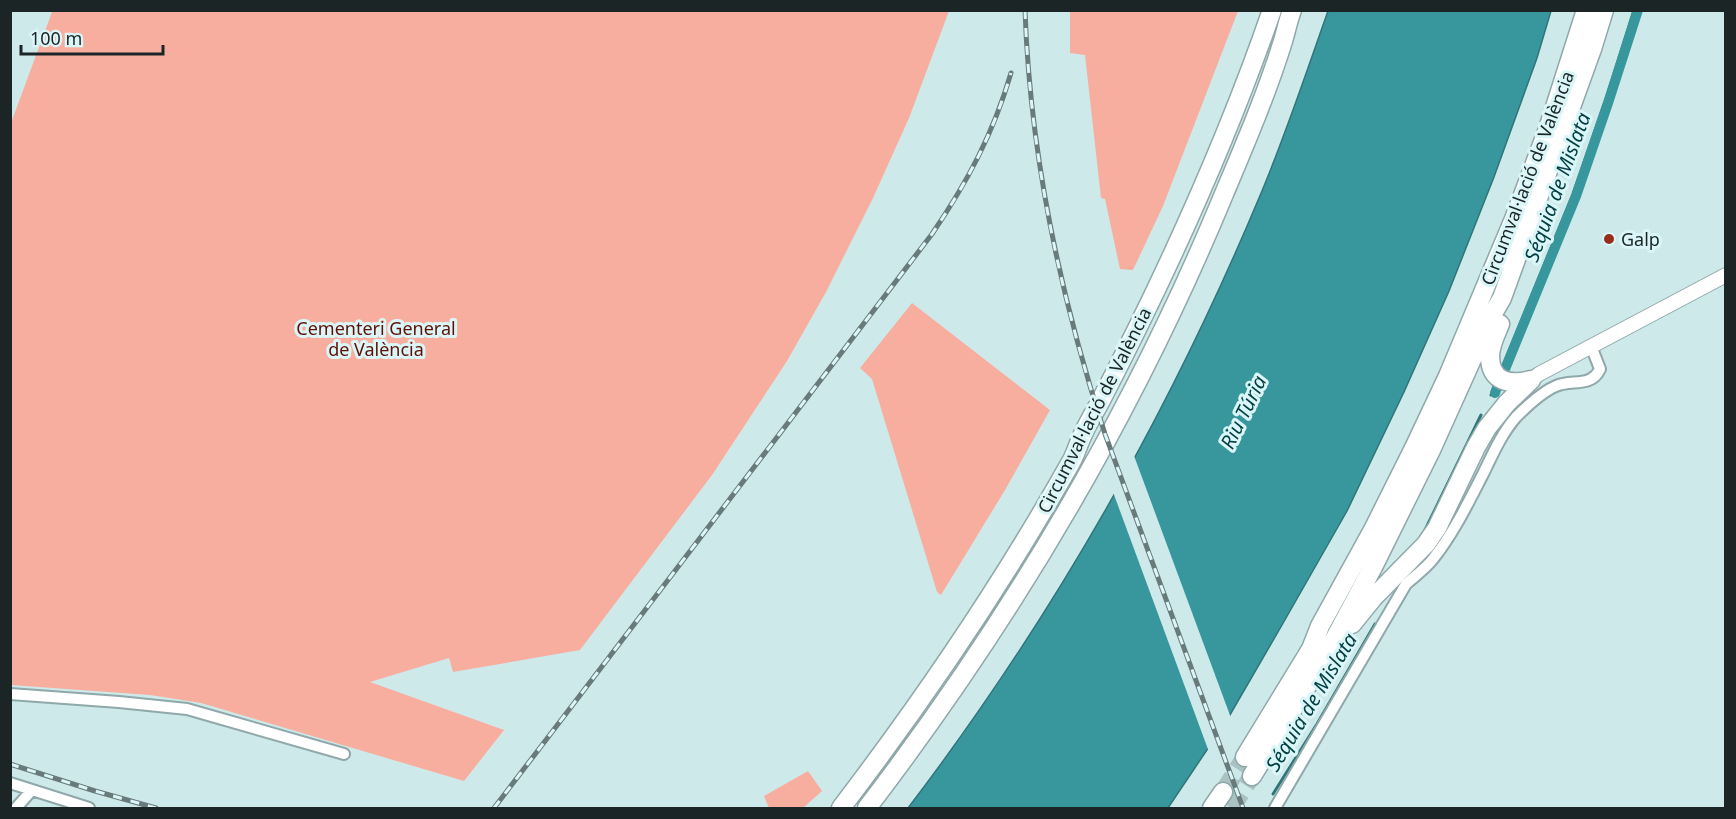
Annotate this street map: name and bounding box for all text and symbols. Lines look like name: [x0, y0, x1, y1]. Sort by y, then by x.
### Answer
scale bar: [21, 18, 164, 56]
text: 100 m: [30, 26, 82, 50]
street label: Circumval·lació de València: [1475, 67, 1579, 289]
water label: Séquia de Mislata: [1517, 109, 1597, 265]
place label: Galp: [1621, 227, 1660, 251]
marker: Galp: [1602, 232, 1616, 246]
street label: Circumval·lació de València: [1032, 303, 1156, 517]
park label: Cementeri General de València: [296, 316, 456, 361]
water label: Riu Túria: [1214, 371, 1272, 453]
water label: Séquia de Mislata: [1259, 628, 1363, 776]

